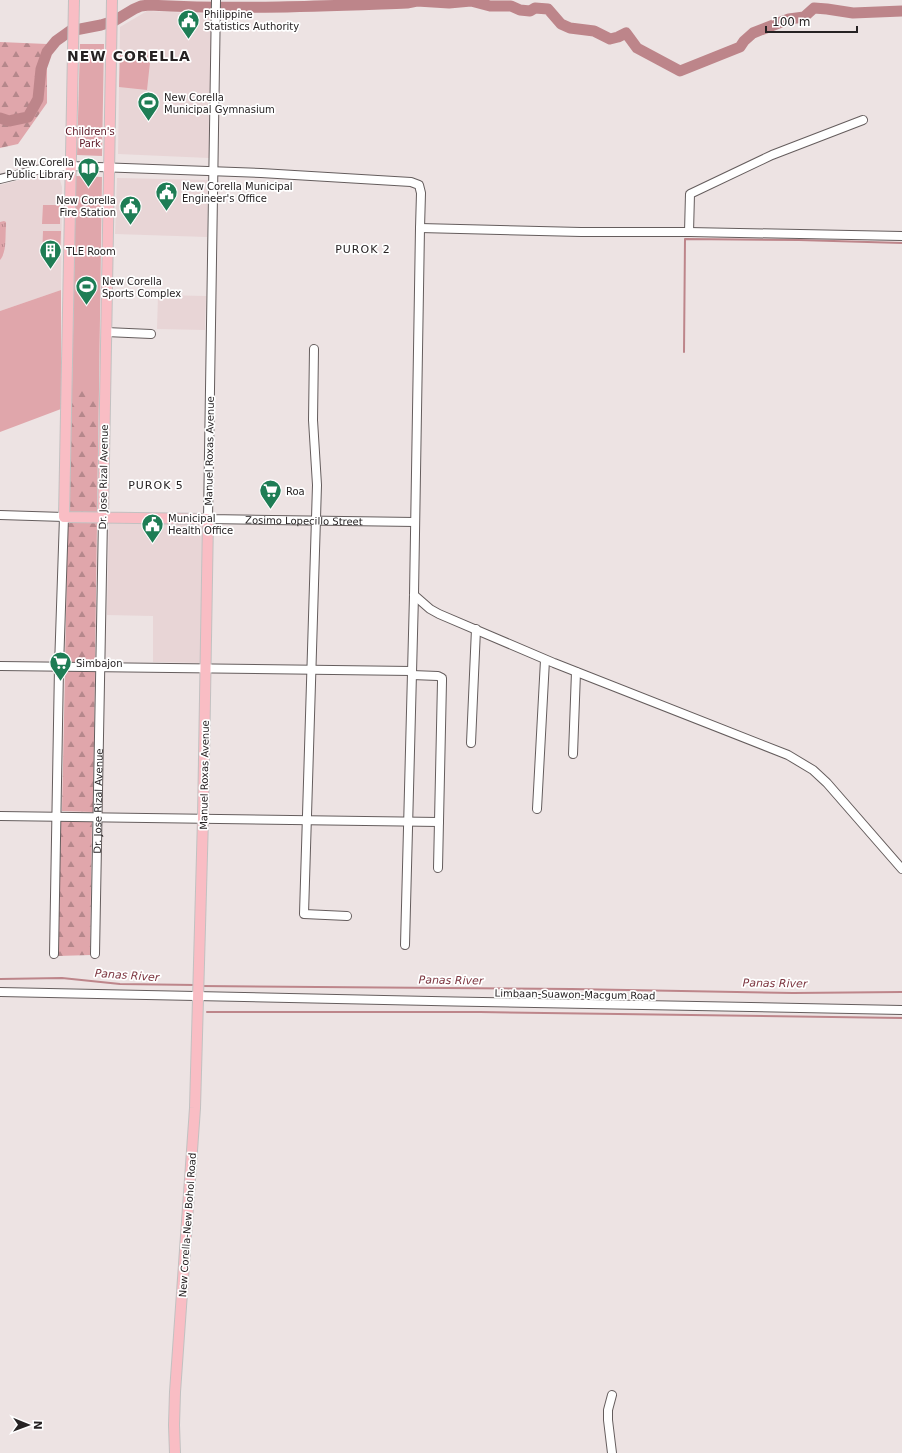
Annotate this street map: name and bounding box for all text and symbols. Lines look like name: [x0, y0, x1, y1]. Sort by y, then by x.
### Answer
public building icon: Philippine Statistics Authority: [175, 7, 201, 40]
scale bar: [766, 8, 857, 34]
place label: Philippine Statistics Authority: [204, 9, 299, 32]
text: 100 m: [772, 15, 810, 29]
district label: NEW CORELLA: [67, 48, 191, 64]
sports icon: New Corella Municipal Gymnasium: [136, 90, 162, 123]
place label: New Corella Municipal Gymnasium: [164, 92, 275, 115]
park label: Children's Park: [65, 126, 115, 149]
library icon: New Corella Public Library: [76, 155, 102, 188]
place label: New Corella Public Library: [6, 157, 74, 180]
public building icon: New Corella Municipal Engineer's Office: [153, 179, 179, 212]
place label: New Corella Municipal Engineer's Office: [182, 181, 293, 204]
public building icon: New Corella Fire Station: [118, 193, 144, 226]
place label: New Corella Fire Station: [56, 195, 116, 218]
building icon: TLE Room: [38, 238, 64, 271]
district label: PUROK 2: [335, 243, 391, 256]
place label: TLE Room: [65, 246, 116, 257]
sports icon: New Corella Sports Complex: [74, 274, 100, 307]
place label: New Corella Sports Complex: [102, 276, 181, 299]
street label: Manuel Roxas Avenue: [203, 396, 216, 506]
street label: Dr. Jose Rizal Avenue: [97, 424, 110, 530]
supermarket icon: Roa: [257, 478, 283, 511]
district label: PUROK 5: [128, 479, 184, 492]
place label: Roa: [286, 486, 305, 497]
public building icon: Municipal Health Office: [139, 511, 165, 544]
place label: Municipal Health Office: [168, 513, 233, 536]
street label: Zosimo Lopecillo Street: [245, 515, 363, 527]
supermarket icon: Simbajon: [48, 650, 74, 683]
place label: Simbajon: [76, 658, 123, 669]
street label: Manuel Roxas Avenue: [198, 720, 211, 830]
street label: Dr. Jose Rizal Avenue: [92, 748, 105, 854]
water label: Panas River: [94, 967, 161, 984]
water label: Panas River: [418, 973, 485, 988]
water label: Panas River: [742, 976, 809, 991]
street label: Limbaan-Suawon-Macgum Road: [495, 988, 655, 1001]
street label: New Corella-New Bohol Road: [177, 1152, 198, 1298]
north arrow: [8, 1405, 48, 1445]
text: N: [31, 1420, 44, 1430]

